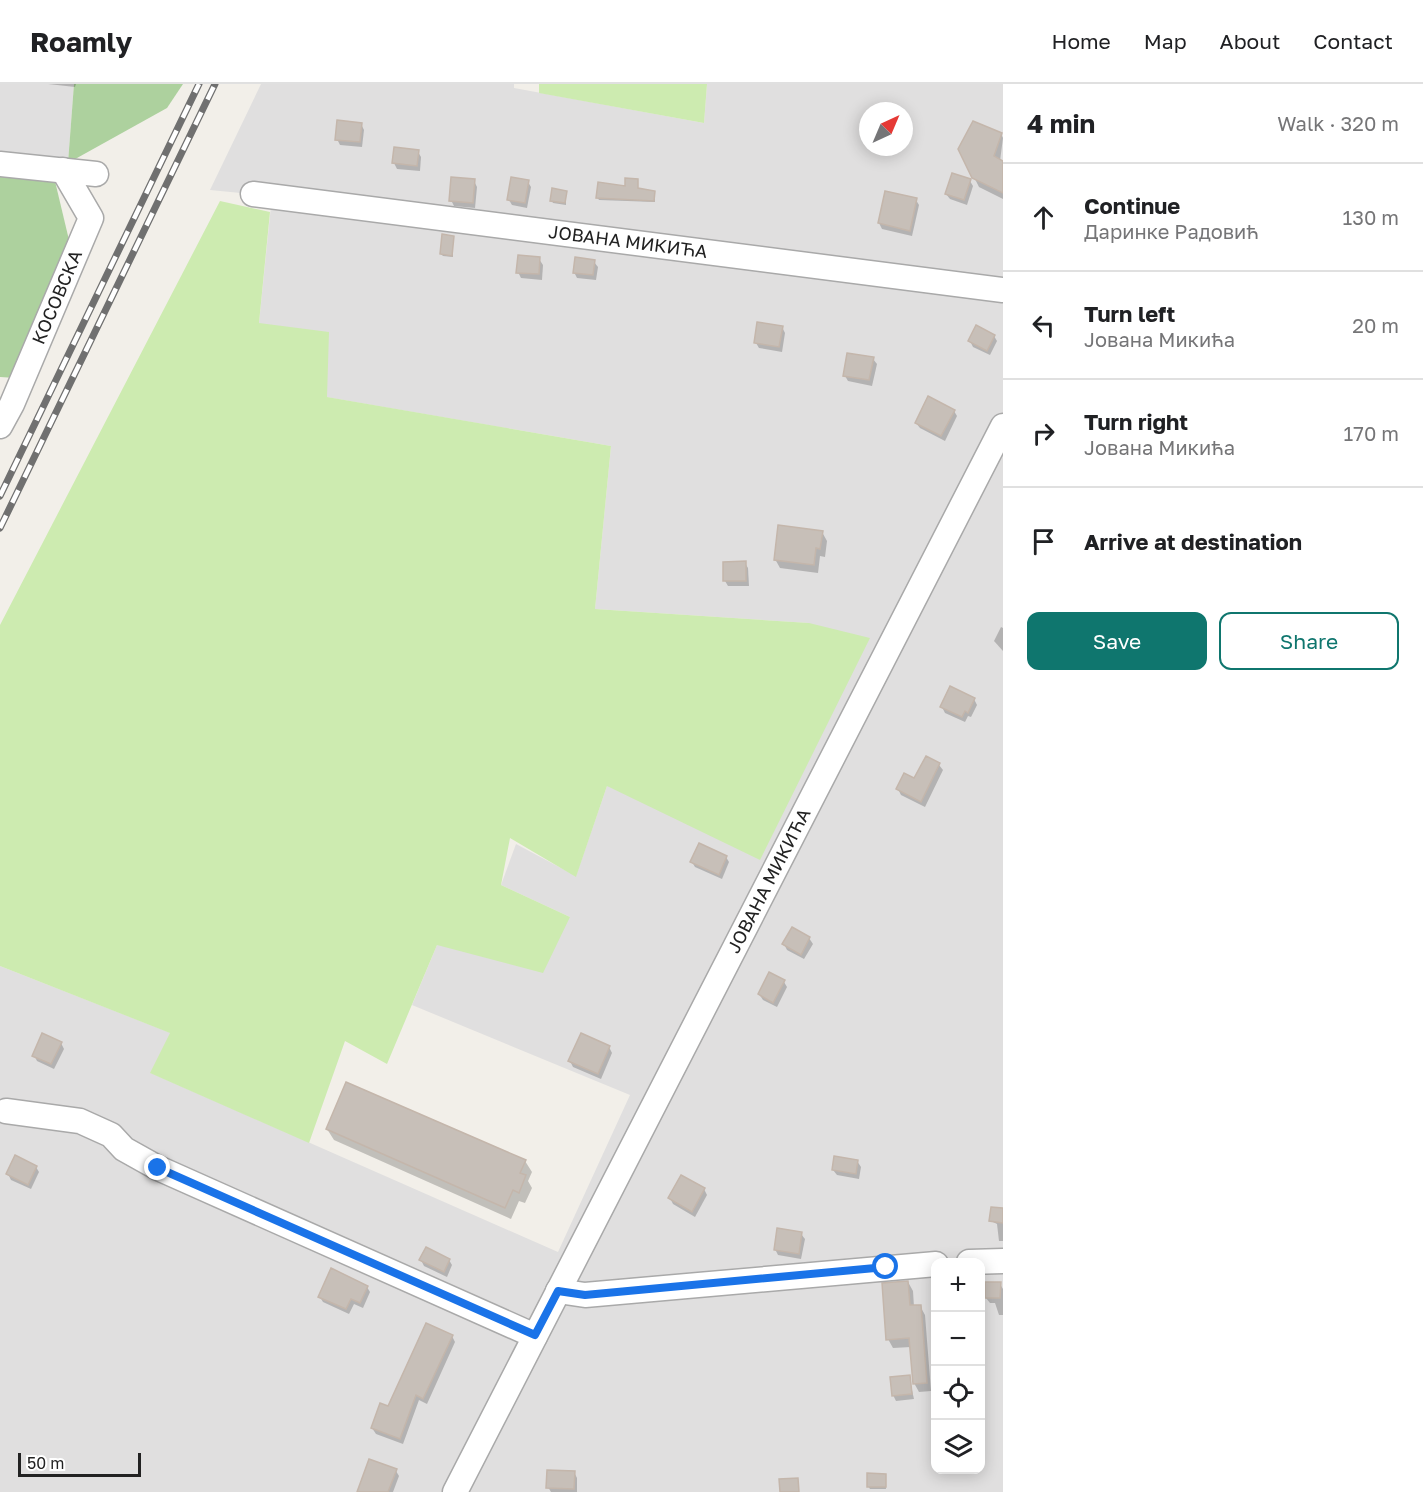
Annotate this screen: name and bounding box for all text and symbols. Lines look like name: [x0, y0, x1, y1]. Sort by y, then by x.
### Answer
text: Roamly: [30, 25, 132, 58]
text: Home: [1051, 28, 1111, 54]
text: Map: [1144, 28, 1187, 54]
text: About: [1220, 28, 1280, 54]
text: Contact: [1313, 28, 1393, 54]
north arrow: [859, 102, 913, 156]
text: 4 min: [1027, 108, 1095, 139]
text: Walk · 320 m: [1277, 111, 1399, 135]
text: Continue: [1084, 192, 1180, 219]
icon: ahead: [1027, 201, 1060, 234]
text: 130 m: [1343, 205, 1399, 229]
text: Даринке Радовић: [1084, 219, 1259, 243]
street label: ЈОВАНА МИКИЋА: [547, 220, 709, 262]
street label: КОСОВСКА: [27, 246, 86, 347]
text: Turn left: [1084, 300, 1175, 327]
icon: left: [1027, 309, 1060, 342]
text: 20 m: [1352, 313, 1399, 337]
text: Јована Микића: [1084, 327, 1235, 351]
text: Turn right: [1084, 408, 1188, 435]
icon: right: [1027, 417, 1060, 450]
text: 170 m: [1344, 421, 1399, 445]
text: Јована Микића: [1084, 435, 1235, 459]
icon: arrive: [1027, 525, 1060, 558]
text: Arrive at destination: [1084, 528, 1302, 555]
button: Save: [1027, 612, 1207, 670]
button: Share: [1219, 612, 1399, 670]
street label: ЈОВАНА МИКИЋА: [722, 804, 815, 957]
route end: [144, 1154, 170, 1180]
route start: [872, 1253, 898, 1279]
map controls: [931, 1258, 985, 1474]
button: +: [931, 1258, 985, 1312]
button: −: [931, 1312, 985, 1366]
button: locate: [931, 1366, 985, 1420]
button: layers: [931, 1420, 985, 1474]
scale bar: [18, 1450, 141, 1478]
text: 50 m: [27, 1453, 64, 1473]

